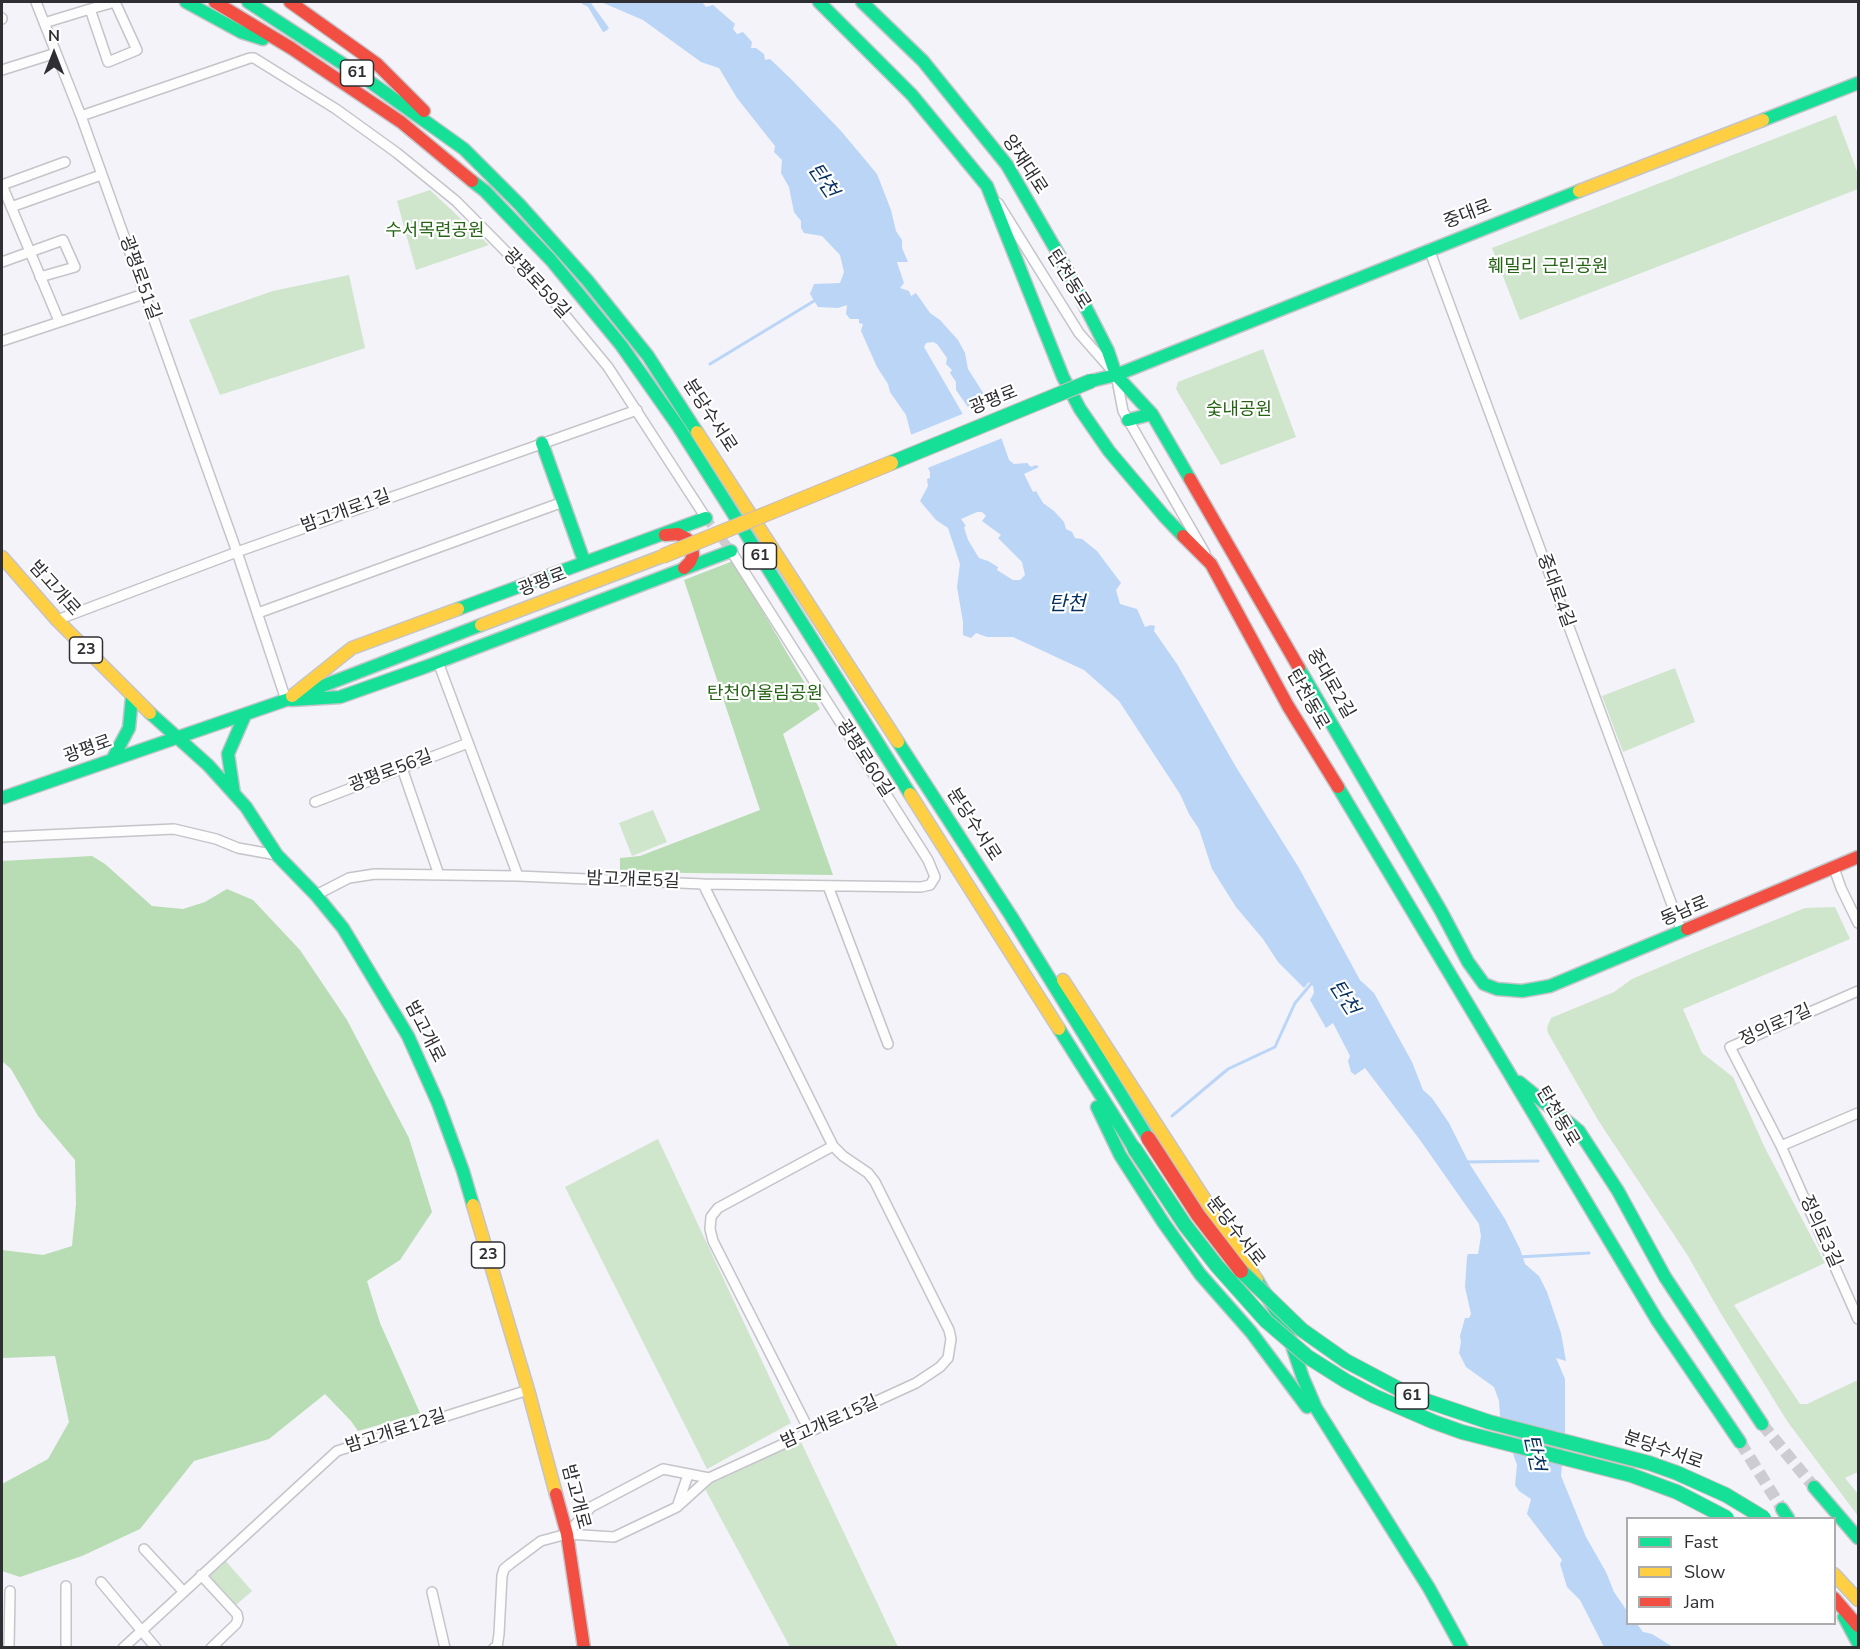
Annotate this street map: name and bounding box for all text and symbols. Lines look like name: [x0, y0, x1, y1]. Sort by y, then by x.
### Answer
north arrow: [24, 24, 84, 84]
text: N: [48, 25, 60, 47]
road number: 61: [340, 60, 374, 86]
street label: 양재대로: [997, 131, 1051, 199]
water label: 탄천: [802, 159, 842, 203]
street label: 중대로: [1441, 196, 1495, 234]
park label: 수서목련공원: [385, 221, 485, 243]
street label: 광평로51길: [114, 233, 164, 323]
street label: 광평로59길: [498, 245, 574, 323]
street label: 탄천동로: [1041, 246, 1095, 314]
park label: 훼밀리 근린공원: [1488, 257, 1608, 279]
street label: 분당수서로: [677, 375, 741, 457]
street label: 광평로: [967, 382, 1021, 420]
park label: 숯내공원: [1206, 400, 1272, 422]
street label: 밤고개로1길: [298, 486, 394, 538]
road number: 61: [744, 543, 777, 569]
street label: 중대로4길: [1532, 551, 1578, 631]
street label: 밤고개로: [24, 557, 84, 621]
street label: 광평로: [516, 564, 570, 602]
water label: 탄천: [1049, 593, 1085, 617]
road number: 23: [70, 637, 103, 663]
street label: 중대로2길: [1301, 645, 1359, 723]
street label: 탄천동로: [1281, 666, 1333, 734]
park label: 탄천어울림공원: [707, 684, 823, 706]
street label: 광평로60길: [831, 716, 897, 802]
street label: 광평로: [61, 731, 115, 769]
street label: 광평로56길: [346, 746, 436, 798]
street label: 분당수서로: [941, 784, 1005, 866]
street label: 밤고개로5길: [586, 869, 680, 893]
street label: 동남로: [1658, 892, 1712, 932]
water label: 탄천: [1323, 976, 1363, 1020]
street label: 밤고개로: [399, 998, 449, 1066]
street label: 정의로7길: [1736, 1000, 1816, 1052]
street label: 탄천동로: [1531, 1083, 1583, 1151]
street label: 정의로3길: [1794, 1192, 1846, 1272]
street label: 분당수서로: [1201, 1193, 1269, 1271]
road number: 23: [472, 1242, 504, 1268]
road number: 61: [1396, 1383, 1428, 1409]
street label: 밤고개로15길: [778, 1392, 882, 1454]
street label: 밤고개로12길: [343, 1406, 449, 1458]
street label: 분당수서로: [1620, 1427, 1706, 1475]
water label: 탄천: [1517, 1433, 1549, 1473]
street label: 밤고개로: [556, 1462, 594, 1532]
legend: [1626, 1517, 1836, 1625]
text: Fast: [1684, 1530, 1718, 1554]
text: Slow: [1684, 1560, 1725, 1584]
text: Jam: [1684, 1590, 1715, 1614]

